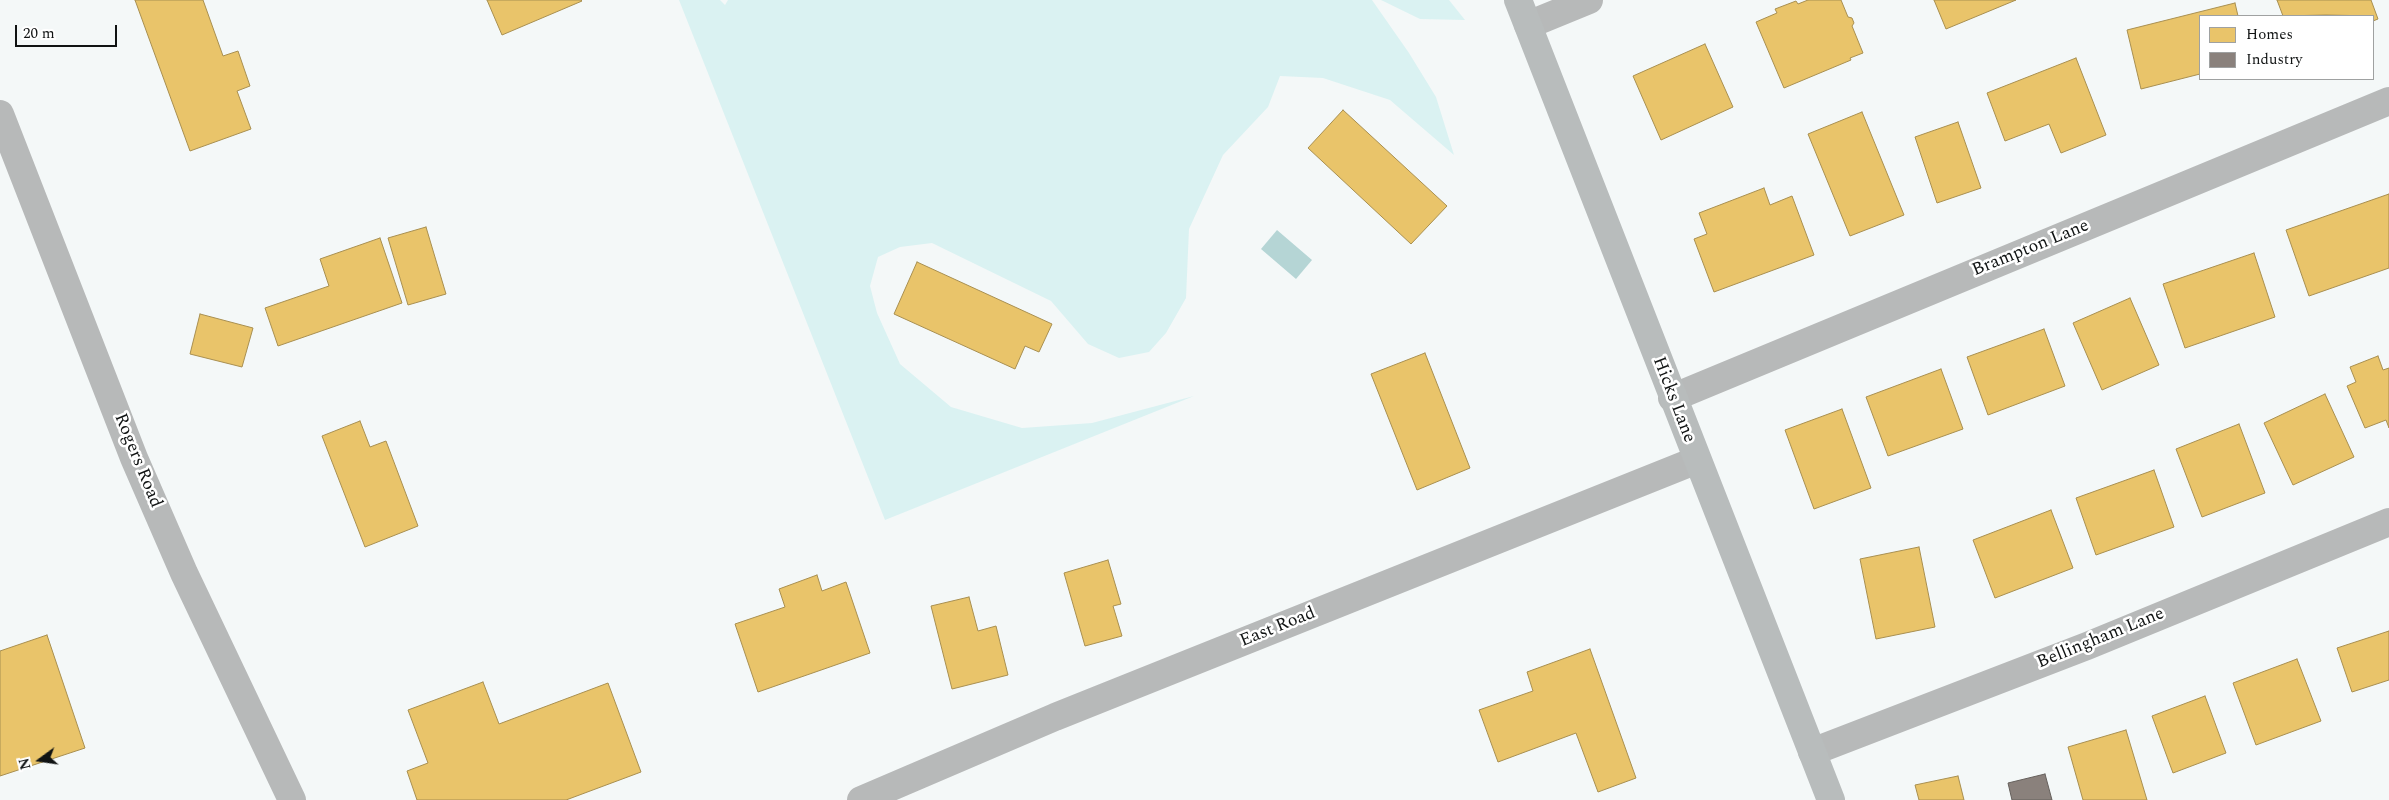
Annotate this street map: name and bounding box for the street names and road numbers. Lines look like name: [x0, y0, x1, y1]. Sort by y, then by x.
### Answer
street label: Brampton Lane: [1969, 216, 2093, 282]
street label: Hicks Lane: [1647, 354, 1699, 446]
street label: Rogers Road: [108, 411, 166, 511]
street label: East Road: [1237, 603, 1319, 653]
street label: Bellingham Lane: [2034, 604, 2168, 674]

